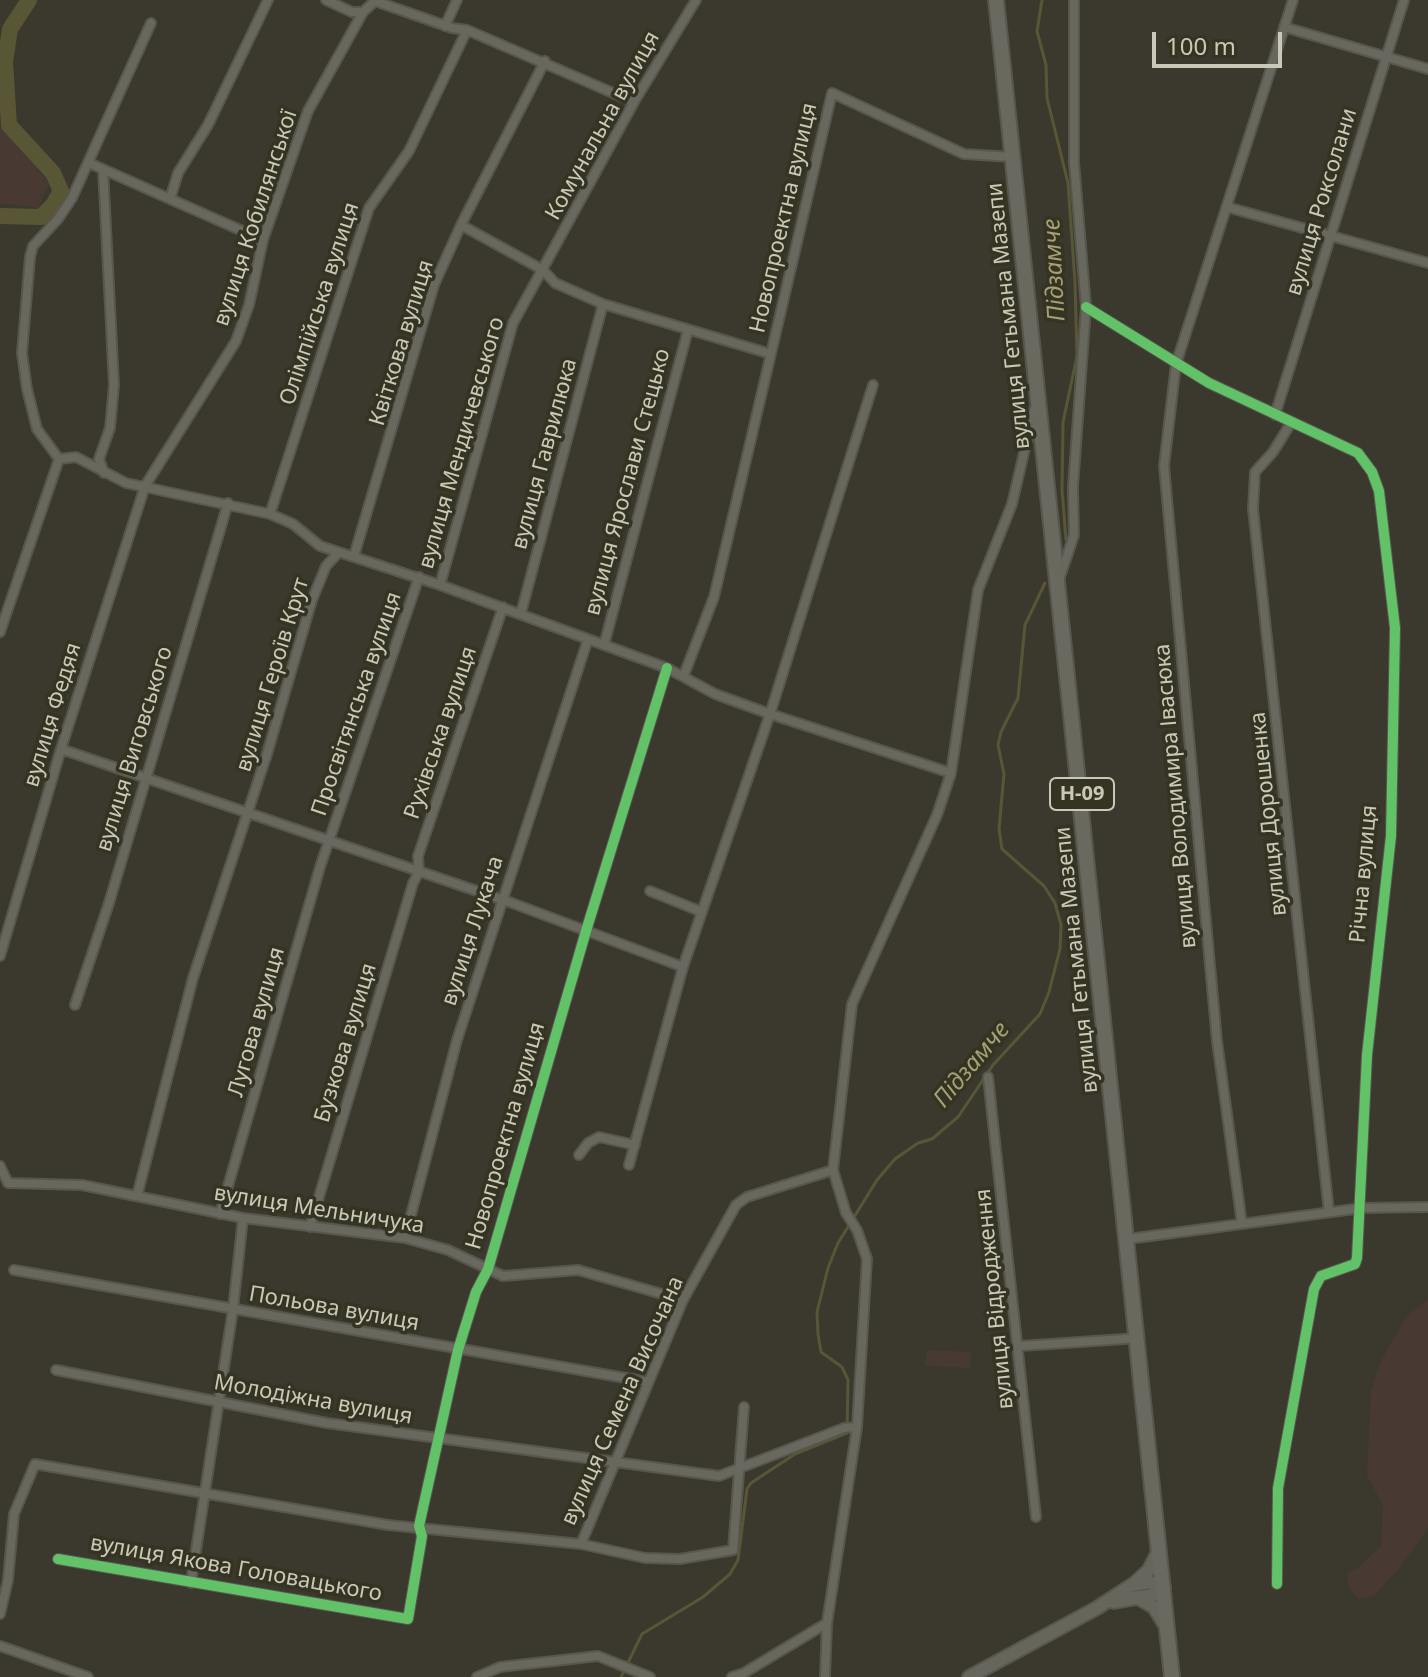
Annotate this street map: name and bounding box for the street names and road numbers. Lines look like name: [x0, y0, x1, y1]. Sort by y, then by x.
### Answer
street label: Комунальна вулиця: [540, 27, 666, 225]
street label: Новопроектна вулиця: [745, 100, 823, 336]
street label: вулиця Роксолани: [1281, 105, 1363, 299]
street label: вулиця Кобилянської: [209, 107, 303, 329]
street label: вулиця Гетьмана Мазепи: [982, 181, 1036, 451]
street label: Олімпійська вулиця: [275, 199, 365, 409]
street label: Квіткова вулиця: [364, 257, 440, 429]
street label: вулиця Мендичевського: [413, 314, 511, 572]
street label: вулиця Ярослави Стецько: [580, 346, 676, 618]
street label: вулиця Гаврилюка: [507, 356, 583, 552]
street label: вулиця Героїв Крут: [231, 575, 315, 775]
street label: Просвітянська вулиця: [306, 589, 408, 819]
street label: вулиця Федяя: [19, 640, 87, 790]
street label: вулиця Виговського: [91, 643, 179, 855]
street label: Рухівська вулиця: [399, 643, 483, 823]
street label: вулиця Володимира Івасюка: [1150, 643, 1202, 949]
street label: вулиця Дорошенка: [1245, 711, 1293, 917]
road number: Н-09: [1050, 778, 1114, 810]
street label: Річна вулиця: [1345, 804, 1383, 944]
street label: вулиця Гетьмана Мазепи: [1050, 825, 1104, 1095]
street label: вулиця Лукача: [436, 853, 510, 1009]
street label: Лугова вулиця: [223, 944, 291, 1100]
street label: Бузкова вулиця: [309, 960, 383, 1126]
street label: Новопроектна вулиця: [461, 1019, 551, 1253]
street label: вулиця Мельничука: [212, 1180, 426, 1240]
street label: вулиця Відродження: [970, 1187, 1020, 1411]
street label: вулиця Семена Височана: [556, 1272, 690, 1530]
street label: Польова вулиця: [247, 1281, 421, 1337]
street label: Молодіжна вулиця: [212, 1370, 414, 1430]
street label: вулиця Якова Головацького: [88, 1530, 384, 1608]

